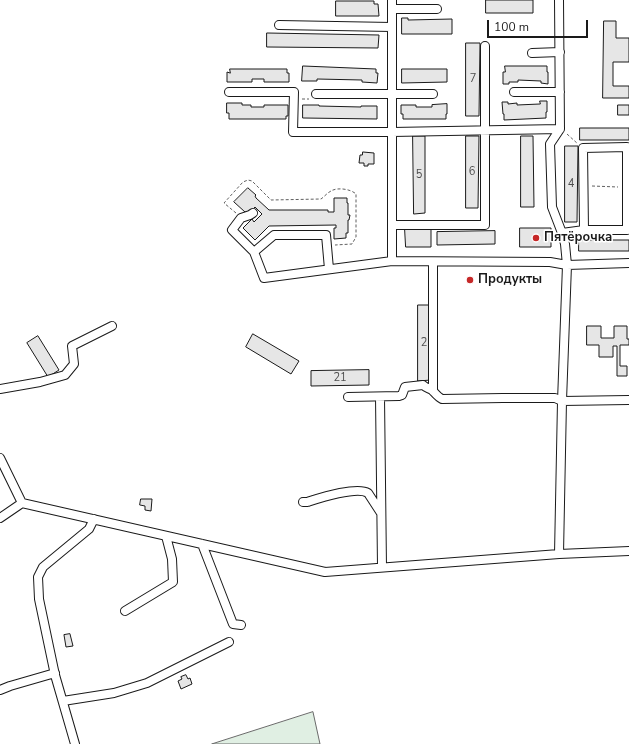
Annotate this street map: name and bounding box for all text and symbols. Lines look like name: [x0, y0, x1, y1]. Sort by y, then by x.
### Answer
scale bar: [489, 12, 590, 38]
text: 100 m: [494, 19, 529, 35]
house number: 7: [470, 72, 476, 86]
house number: 6: [469, 165, 475, 179]
house number: 5: [416, 168, 422, 182]
house number: 4: [568, 177, 574, 191]
place label: Пятёрочка: [544, 230, 612, 246]
marker: Пятёрочка: [531, 233, 541, 243]
place label: Продукты: [478, 272, 542, 288]
marker: Продукты: [465, 275, 475, 285]
house number: 2: [421, 336, 427, 350]
house number: 21: [333, 371, 347, 385]

